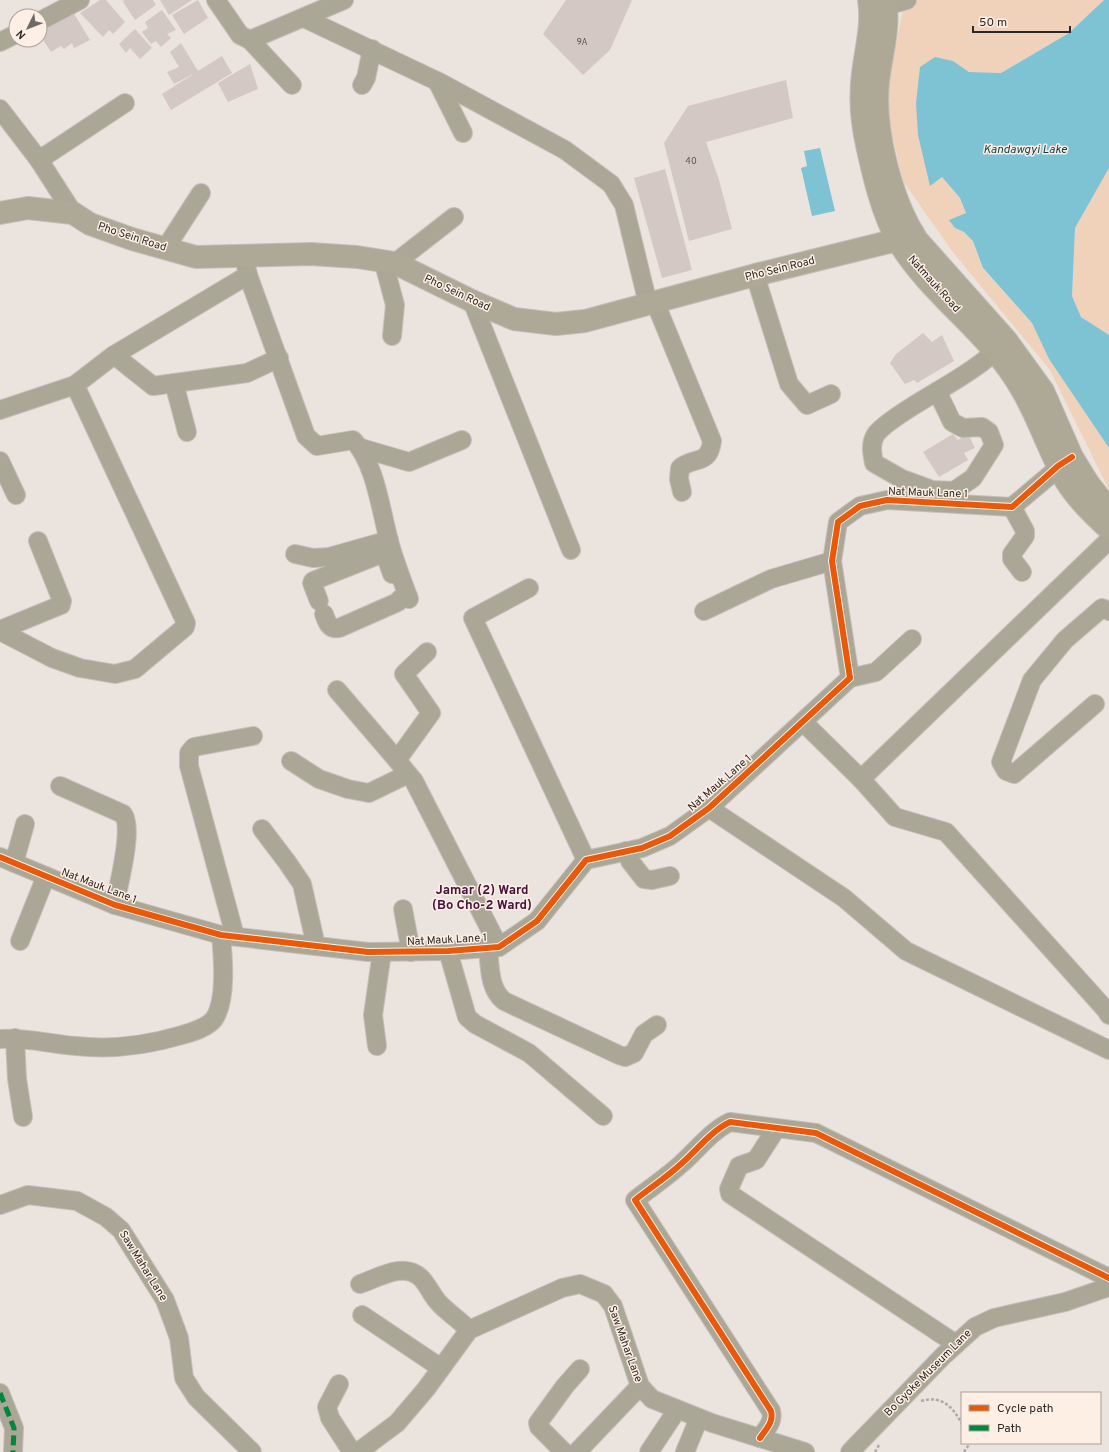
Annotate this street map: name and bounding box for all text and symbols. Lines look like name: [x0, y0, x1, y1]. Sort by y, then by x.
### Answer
north arrow: [8, 8, 48, 48]
scale bar: [973, 8, 1070, 34]
text: 50 m: [979, 15, 1007, 31]
text: N: [14, 26, 29, 42]
house number: 9A: [576, 37, 588, 48]
water label: Kandawgyi Lake: [983, 142, 1068, 158]
house number: 40: [685, 156, 697, 167]
street label: Pho Sein Road: [96, 219, 168, 255]
street label: Natmauk Road: [905, 253, 963, 315]
street label: Pho Sein Road: [744, 254, 816, 284]
street label: Pho Sein Road: [422, 272, 492, 314]
street label: Nat Mauk Lane 1: [888, 485, 968, 501]
street label: Nat Mauk Lane 1: [685, 752, 755, 814]
street label: Nat Mauk Lane 1: [59, 865, 139, 907]
district label: Jamar (2) Ward (Bo Cho-2 Ward): [432, 883, 532, 914]
street label: Nat Mauk Lane 1: [407, 931, 487, 949]
street label: Saw Mahar Lane: [116, 1228, 170, 1304]
street label: Saw Mahar Lane: [605, 1304, 645, 1384]
street label: Bo Gyoke Museum Lane: [881, 1326, 975, 1420]
legend: [961, 1392, 1101, 1444]
text: Cycle path: [997, 1401, 1054, 1417]
text: Path: [997, 1421, 1022, 1437]

